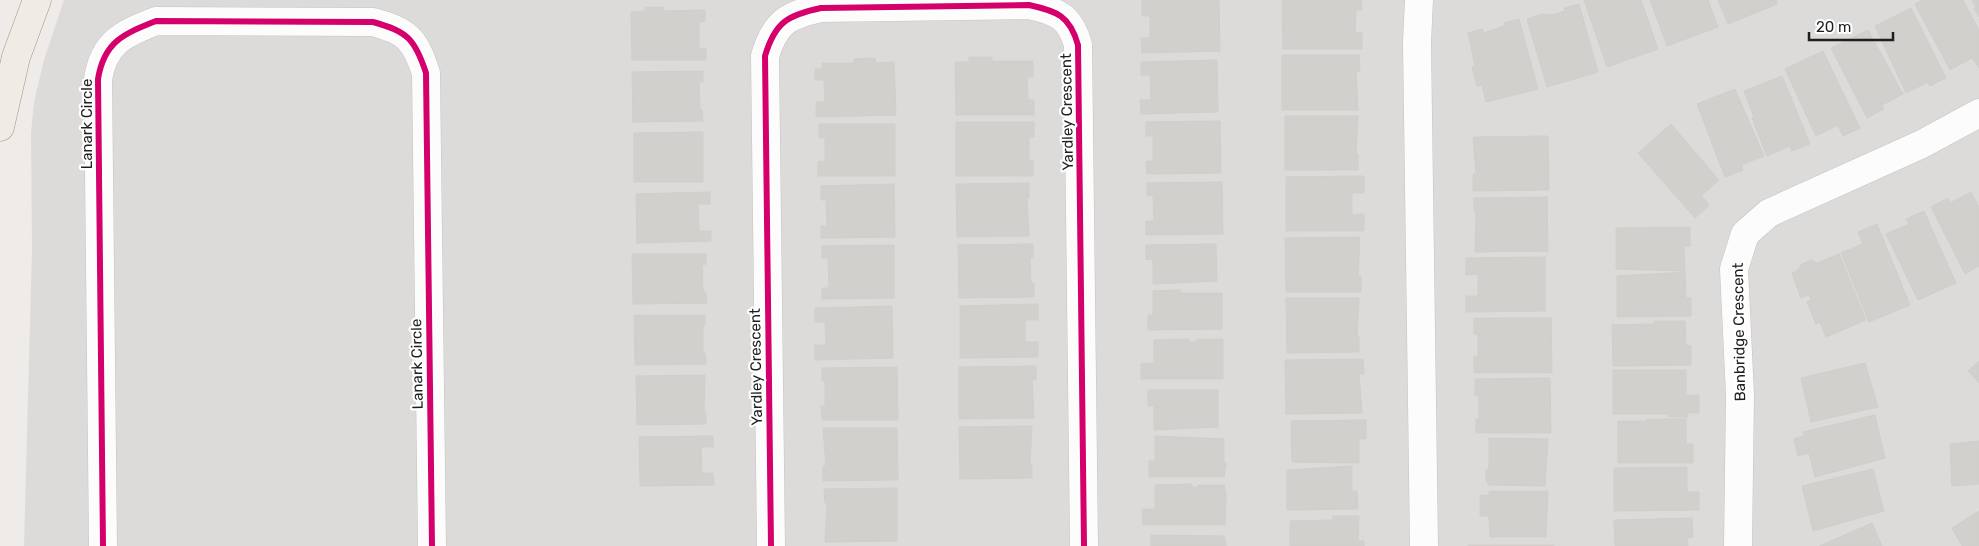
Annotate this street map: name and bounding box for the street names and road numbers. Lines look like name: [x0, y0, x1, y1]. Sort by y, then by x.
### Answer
street label: Yardley Crescent: [1057, 53, 1077, 171]
street label: Lanark Circle: [78, 79, 96, 169]
street label: Banbridge Crescent: [1729, 262, 1749, 402]
street label: Yardley Crescent: [746, 308, 766, 426]
street label: Lanark Circle: [407, 319, 427, 409]

